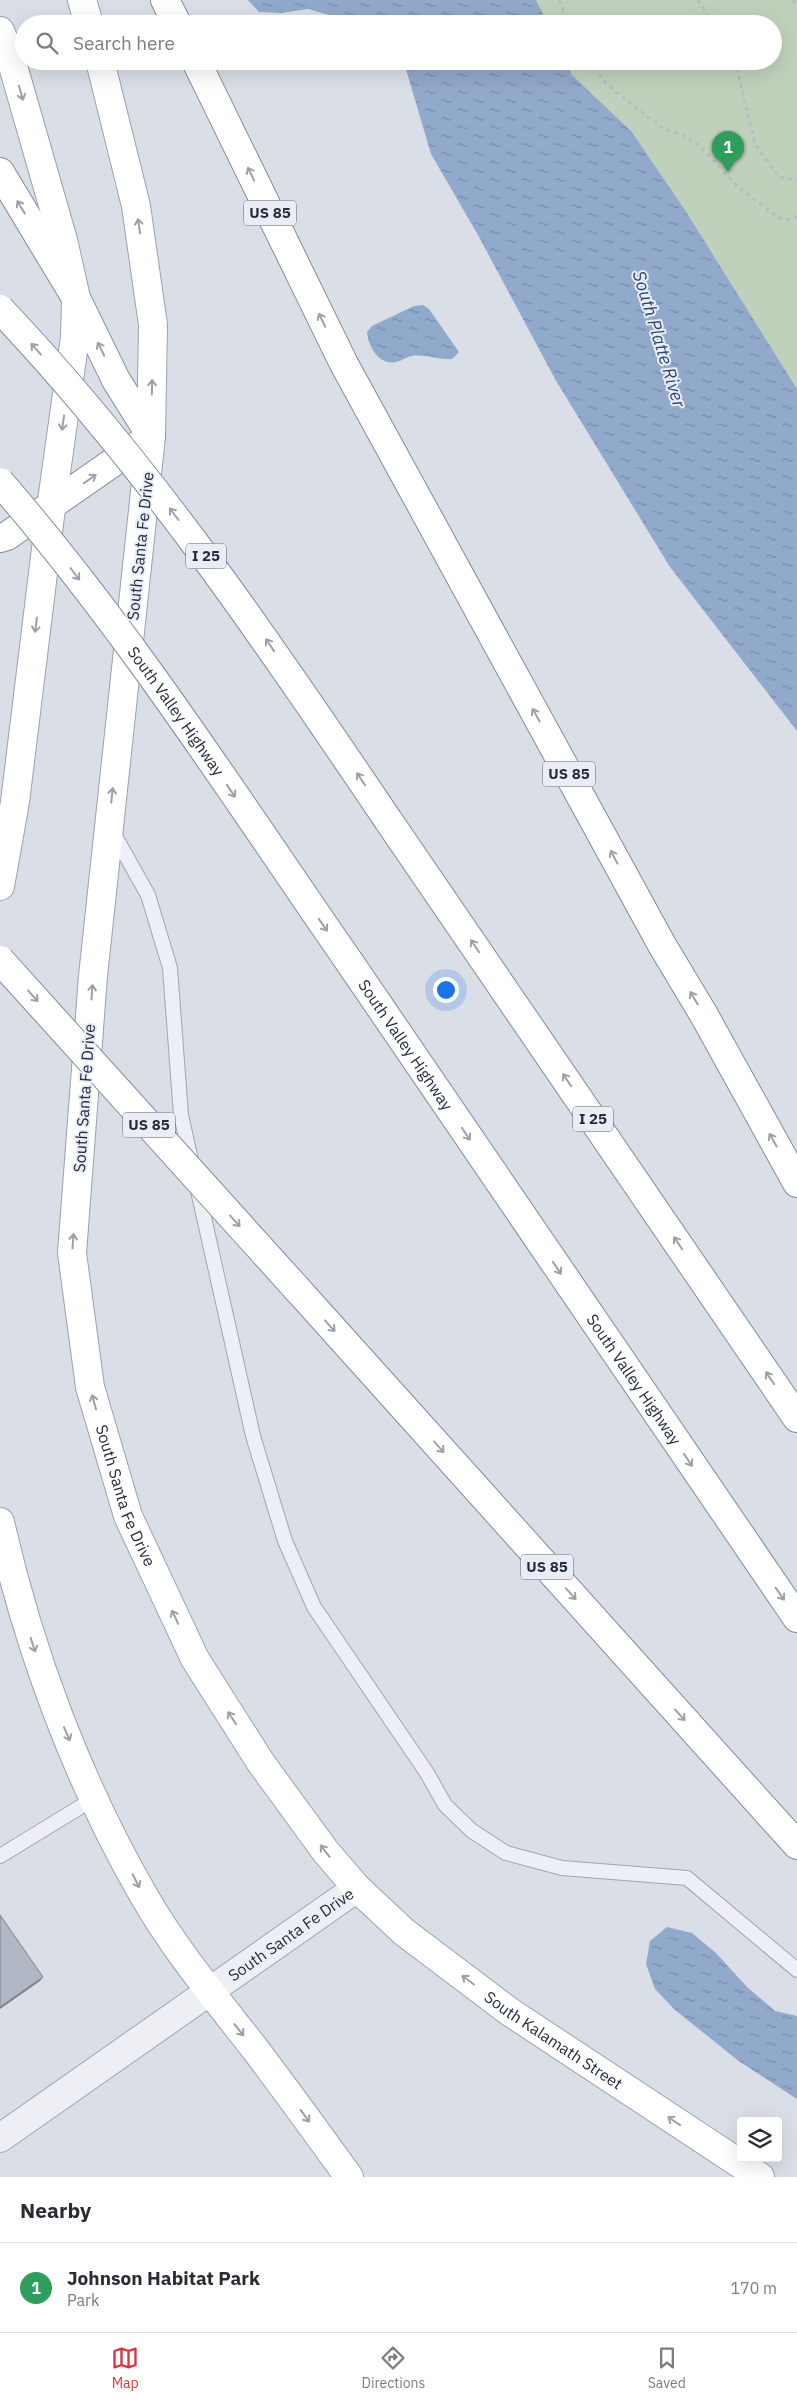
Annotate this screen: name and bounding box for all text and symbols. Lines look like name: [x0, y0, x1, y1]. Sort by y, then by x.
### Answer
search box: [15, 15, 782, 70]
icon: search: [33, 29, 61, 57]
text: Search here: [73, 31, 175, 55]
one-way arrow: [17, 85, 26, 101]
pin: 1: [712, 131, 744, 172]
one-way arrow: [246, 167, 255, 182]
road number: US 85: [244, 200, 296, 226]
one-way arrow: [16, 201, 26, 215]
one-way arrow: [134, 218, 144, 234]
water label: South Platte River: [628, 268, 691, 410]
one-way arrow: [317, 313, 326, 328]
one-way arrow: [95, 341, 105, 356]
one-way arrow: [30, 342, 42, 355]
one-way arrow: [147, 380, 157, 396]
one-way arrow: [58, 414, 68, 430]
street label: South Santa Fe Drive: [122, 471, 158, 621]
one-way arrow: [83, 474, 97, 484]
one-way arrow: [169, 507, 179, 521]
road number: I 25: [186, 544, 226, 568]
one-way arrow: [70, 567, 80, 581]
one-way arrow: [31, 617, 41, 633]
one-way arrow: [265, 638, 275, 652]
street label: South Valley Highway: [123, 642, 229, 780]
one-way arrow: [530, 708, 540, 722]
road number: US 85: [543, 762, 595, 786]
one-way arrow: [356, 773, 366, 787]
one-way arrow: [226, 784, 236, 798]
one-way arrow: [108, 788, 117, 804]
one-way arrow: [609, 850, 618, 865]
one-way arrow: [318, 918, 328, 932]
one-way arrow: [470, 939, 480, 953]
street label: South Valley Highway: [354, 975, 458, 1114]
your location: [433, 977, 459, 1003]
one-way arrow: [87, 984, 97, 1000]
one-way arrow: [27, 990, 39, 1003]
one-way arrow: [689, 992, 699, 1006]
street label: South Santa Fe Drive: [69, 1023, 99, 1173]
one-way arrow: [562, 1074, 572, 1088]
road number: I 25: [573, 1106, 613, 1132]
road number: US 85: [123, 1112, 175, 1138]
one-way arrow: [461, 1126, 471, 1140]
one-way arrow: [768, 1133, 778, 1148]
one-way arrow: [230, 1214, 241, 1227]
one-way arrow: [69, 1233, 78, 1249]
one-way arrow: [673, 1237, 683, 1251]
one-way arrow: [552, 1261, 562, 1275]
street label: South Valley Highway: [582, 1310, 686, 1449]
one-way arrow: [325, 1320, 336, 1333]
one-way arrow: [764, 1371, 775, 1385]
one-way arrow: [89, 1394, 99, 1410]
street label: South Santa Fe Drive: [92, 1422, 160, 1570]
one-way arrow: [433, 1440, 445, 1453]
one-way arrow: [683, 1452, 693, 1466]
road number: US 85: [521, 1554, 573, 1580]
one-way arrow: [775, 1586, 785, 1600]
one-way arrow: [565, 1587, 577, 1600]
one-way arrow: [170, 1610, 179, 1625]
one-way arrow: [29, 1637, 39, 1653]
one-way arrow: [674, 1708, 686, 1721]
one-way arrow: [227, 1711, 237, 1725]
one-way arrow: [62, 1726, 72, 1741]
one-way arrow: [320, 1845, 331, 1858]
one-way arrow: [132, 1873, 141, 1888]
street label: South Santa Fe Drive: [224, 1883, 358, 1985]
one-way arrow: [462, 1975, 475, 1986]
street label: South Kalamath Street: [481, 1986, 626, 2094]
one-way arrow: [234, 2023, 245, 2036]
one-way arrow: [300, 2109, 310, 2123]
one-way arrow: [668, 2116, 682, 2126]
map controls: [737, 2117, 782, 2162]
button: layers: [737, 2117, 782, 2162]
text: Nearby: [20, 2196, 91, 2224]
text: Johnson Habitat Park: [67, 2266, 260, 2290]
text: 1: [31, 2278, 41, 2298]
text: 170 m: [730, 2278, 777, 2298]
text: Park: [67, 2290, 99, 2310]
tab: Map: [111, 2344, 139, 2392]
tab: Directions: [362, 2344, 425, 2392]
tab: Saved: [648, 2344, 686, 2392]

